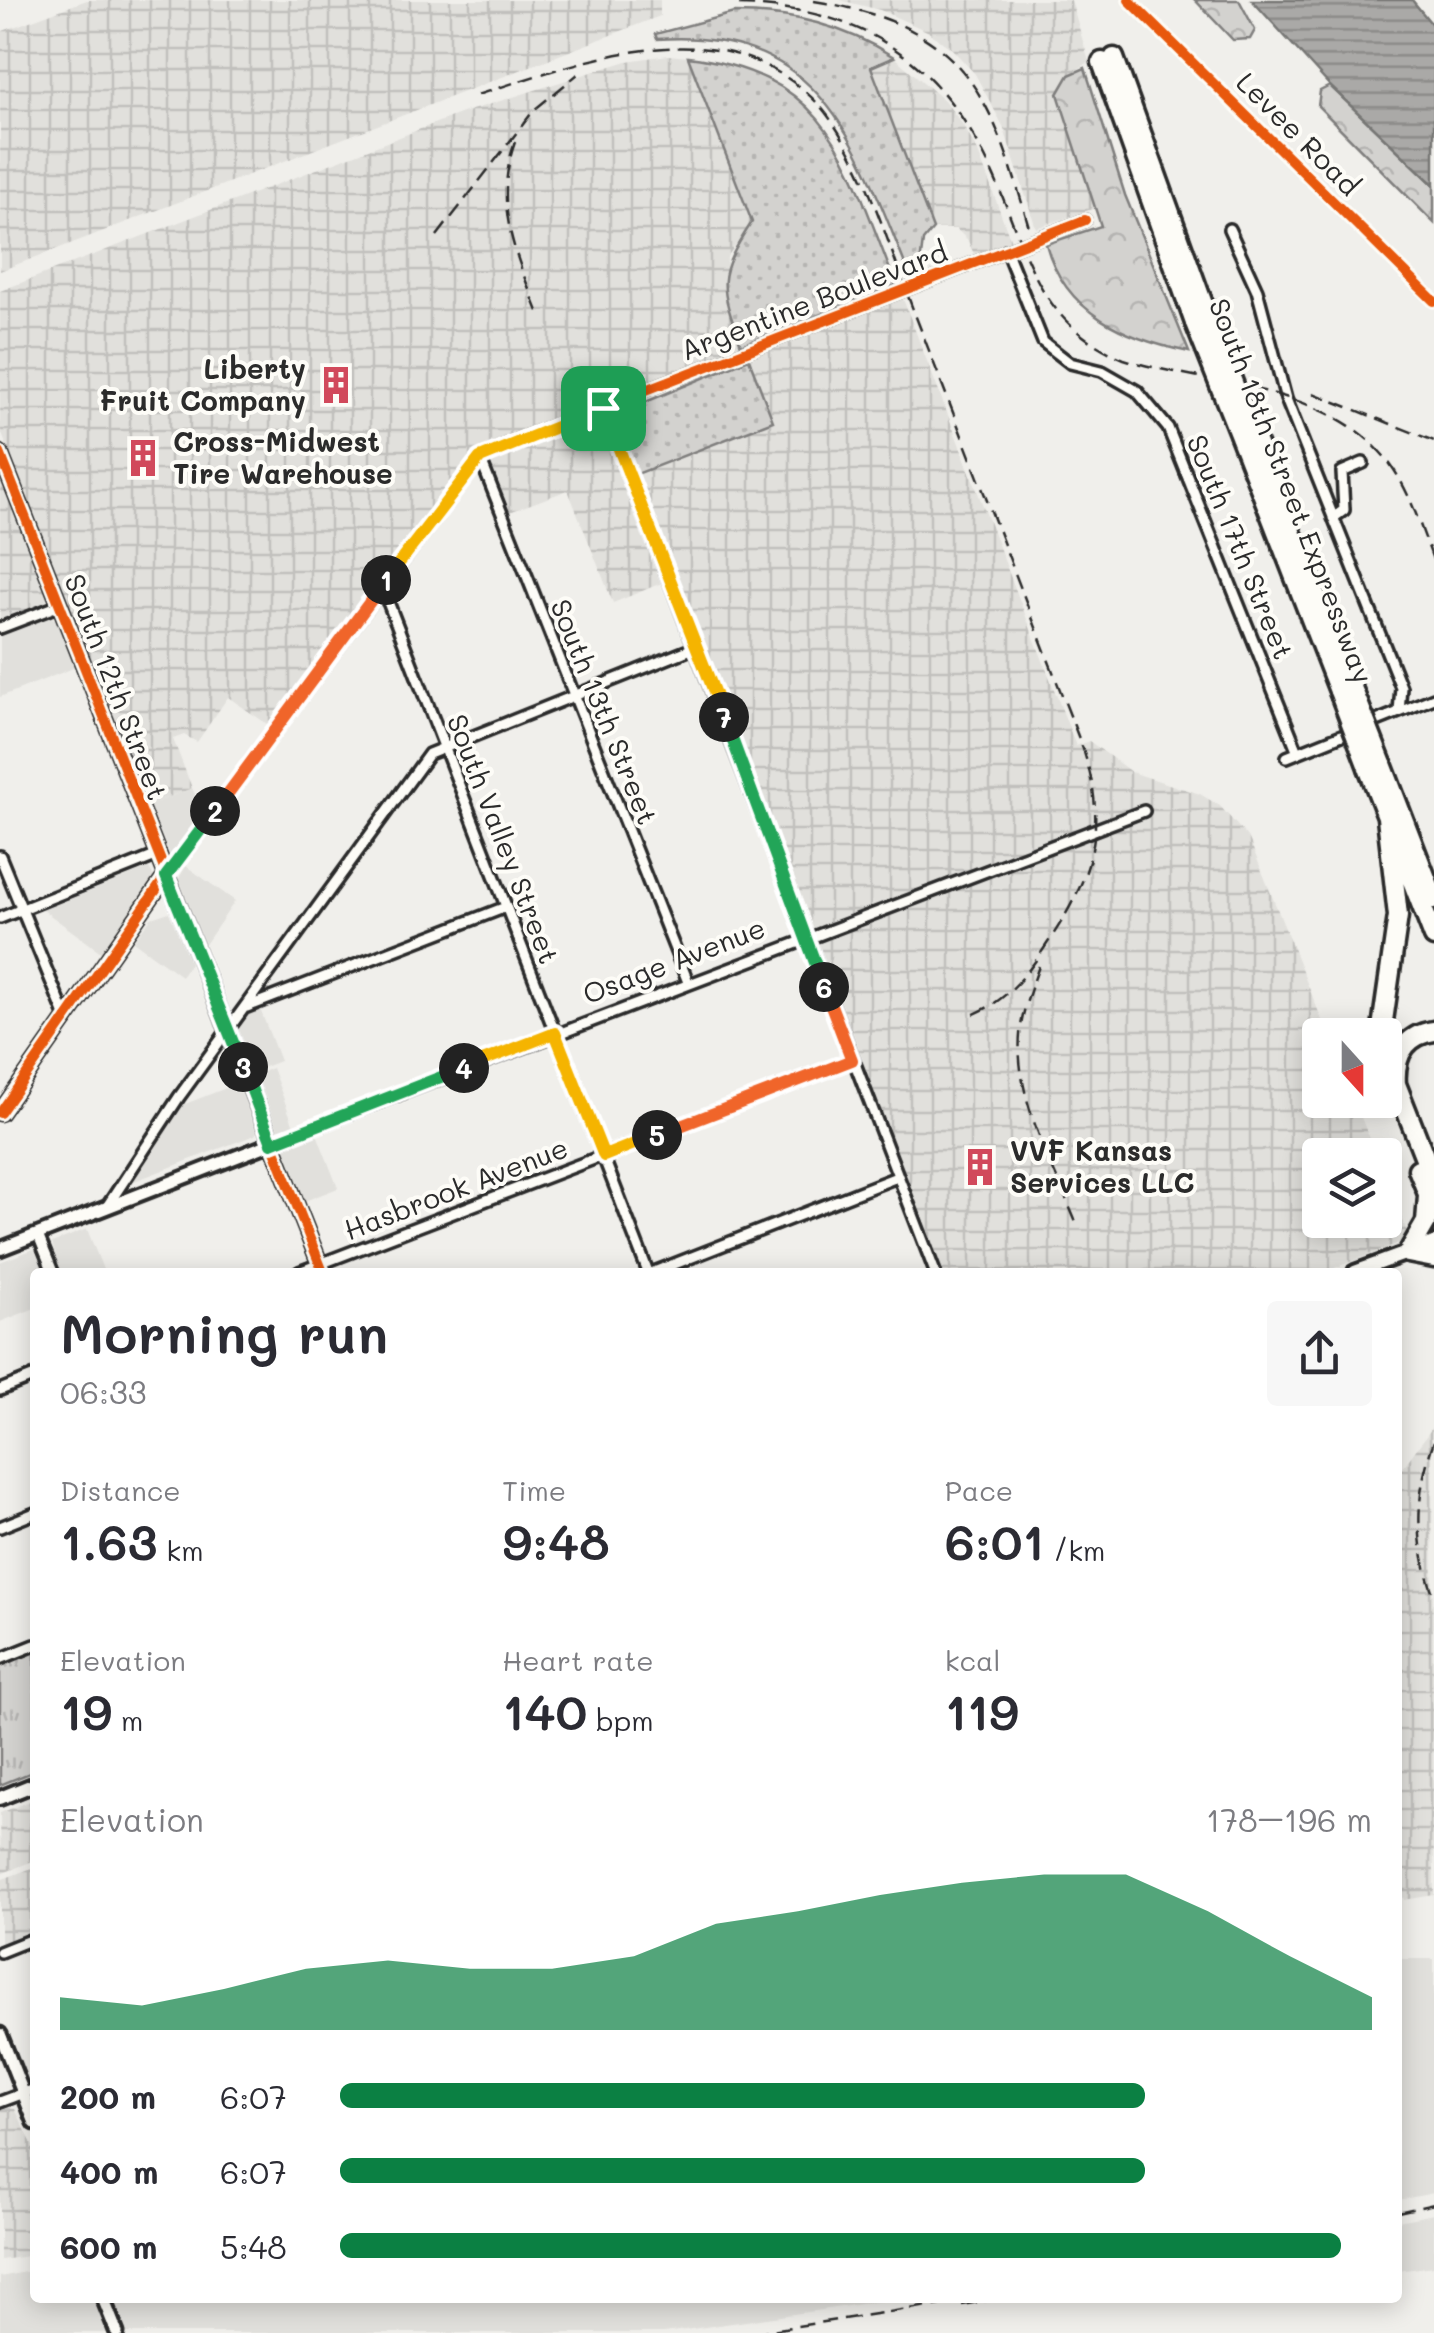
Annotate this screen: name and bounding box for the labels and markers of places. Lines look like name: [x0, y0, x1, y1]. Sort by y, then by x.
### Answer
place label: Liberty Fruit Company: [99, 350, 306, 419]
building icon: Liberty Fruit Company: [315, 364, 357, 406]
pin: [561, 366, 646, 451]
place label: Cross-Midwest Tire Warehouse: [173, 423, 393, 491]
building icon: Cross-Midwest Tire Warehouse: [122, 437, 164, 479]
pin: 1: [361, 555, 411, 605]
pin: 7: [699, 692, 749, 742]
pin: 2: [190, 786, 240, 836]
pin: 6: [799, 962, 849, 1012]
pin: 3: [218, 1042, 268, 1092]
pin: 4: [439, 1043, 489, 1093]
pin: 5: [632, 1110, 682, 1160]
place label: VVF Kansas Services LLC: [1010, 1132, 1194, 1200]
building icon: VVF Kansas Services LLC: [959, 1146, 1001, 1188]

